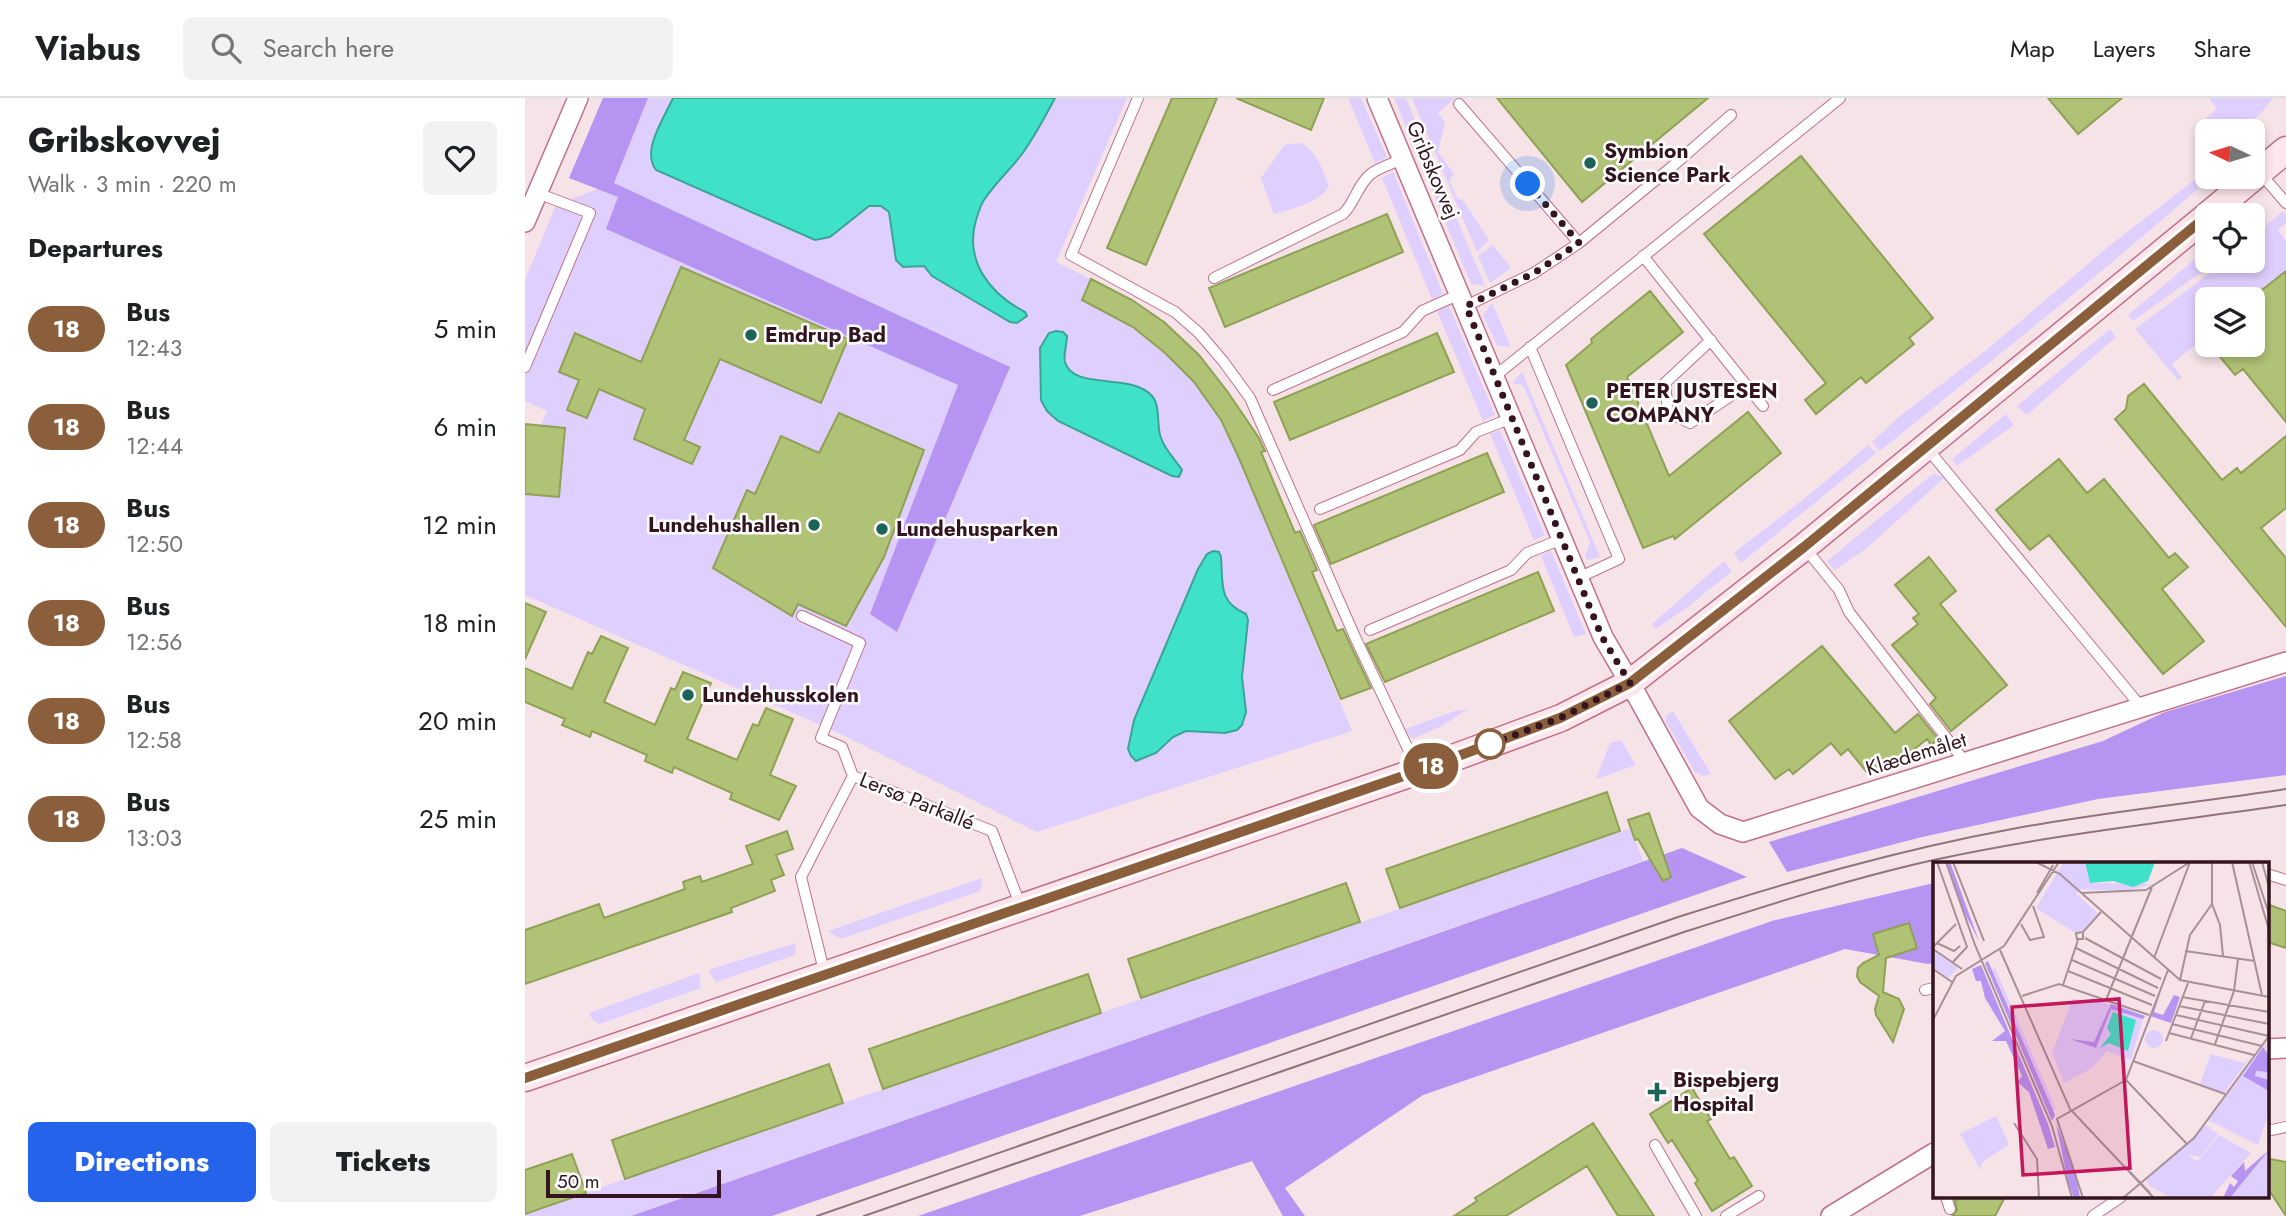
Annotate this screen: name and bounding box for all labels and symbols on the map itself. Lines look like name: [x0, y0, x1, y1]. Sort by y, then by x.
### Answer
street label: Gribskovvej: [1399, 116, 1467, 224]
north arrow: [2195, 119, 2265, 189]
place label: Symbion Science Park: [1604, 136, 1731, 190]
marker: Symbion Science Park: [1582, 155, 1598, 171]
your location: [1510, 166, 1545, 201]
place label: Emdrup Bad: [765, 320, 886, 350]
marker: Emdrup Bad: [743, 327, 759, 343]
place label: PETER JUSTESEN COMPANY: [1606, 376, 1778, 430]
marker: PETER JUSTESEN COMPANY: [1584, 395, 1600, 411]
place label: Lundehushallen: [648, 510, 800, 540]
place label: Lundehusparken: [896, 514, 1058, 544]
marker: Lundehushallen: [806, 517, 822, 533]
marker: Lundehusparken: [874, 521, 890, 537]
place label: Lundehusskolen: [702, 680, 859, 710]
marker: Lundehusskolen: [680, 687, 696, 703]
street label: Klædemålet: [1862, 724, 1970, 784]
unlabelled marker: [1475, 729, 1505, 759]
line badge: 18: [1399, 743, 1462, 789]
street label: Lersø Parkallé: [855, 764, 979, 838]
inset map: [1933, 862, 2269, 1198]
place label: Bispebjerg Hospital: [1673, 1065, 1779, 1119]
marker: Bispebjerg Hospital: [1647, 1082, 1667, 1102]
scale bar: [546, 1167, 721, 1199]

